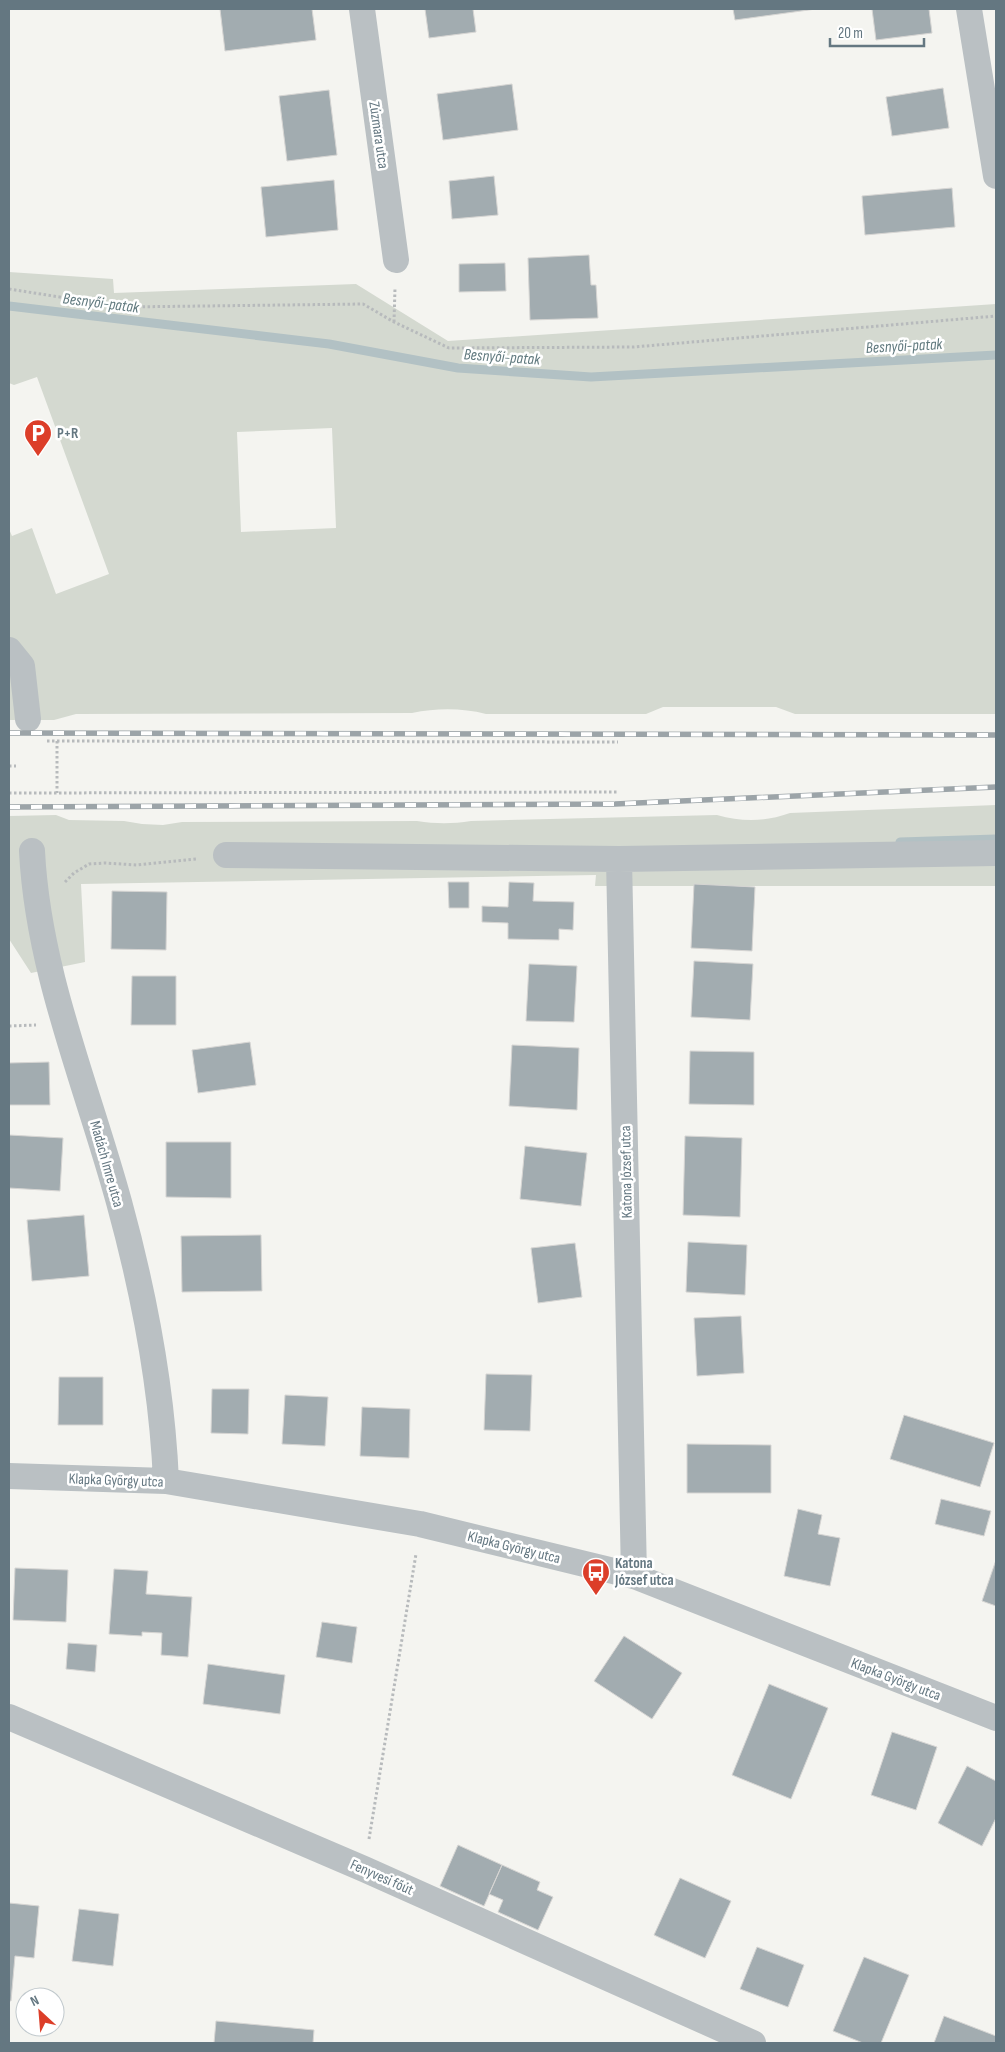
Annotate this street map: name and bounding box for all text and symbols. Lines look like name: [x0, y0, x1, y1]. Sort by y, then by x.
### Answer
scale bar: [830, 15, 924, 47]
text: 20 m: [838, 24, 863, 43]
street label: Zúzmara utca: [364, 100, 393, 170]
water label: Besnyői-patak: [62, 289, 141, 318]
water label: Besnyői-patak: [865, 335, 944, 358]
water label: Besnyői-patak: [463, 345, 542, 370]
parking icon: P+R: [23, 418, 53, 457]
place label: P+R: [57, 424, 79, 443]
street label: Madách Imre utca: [85, 1119, 128, 1210]
street label: Katona József utca: [616, 1125, 637, 1219]
street label: Klapka György utca: [68, 1469, 164, 1492]
street label: Klapka György utca: [466, 1527, 562, 1568]
place label: Katona József utca: [614, 1554, 674, 1590]
bus stop icon: Katona József utca: [581, 1557, 611, 1596]
street label: Klapka György utca: [848, 1654, 944, 1705]
street label: Fenyvesi főút: [347, 1855, 417, 1900]
north arrow: [15, 1987, 65, 2037]
text: N: [27, 1991, 42, 2010]

